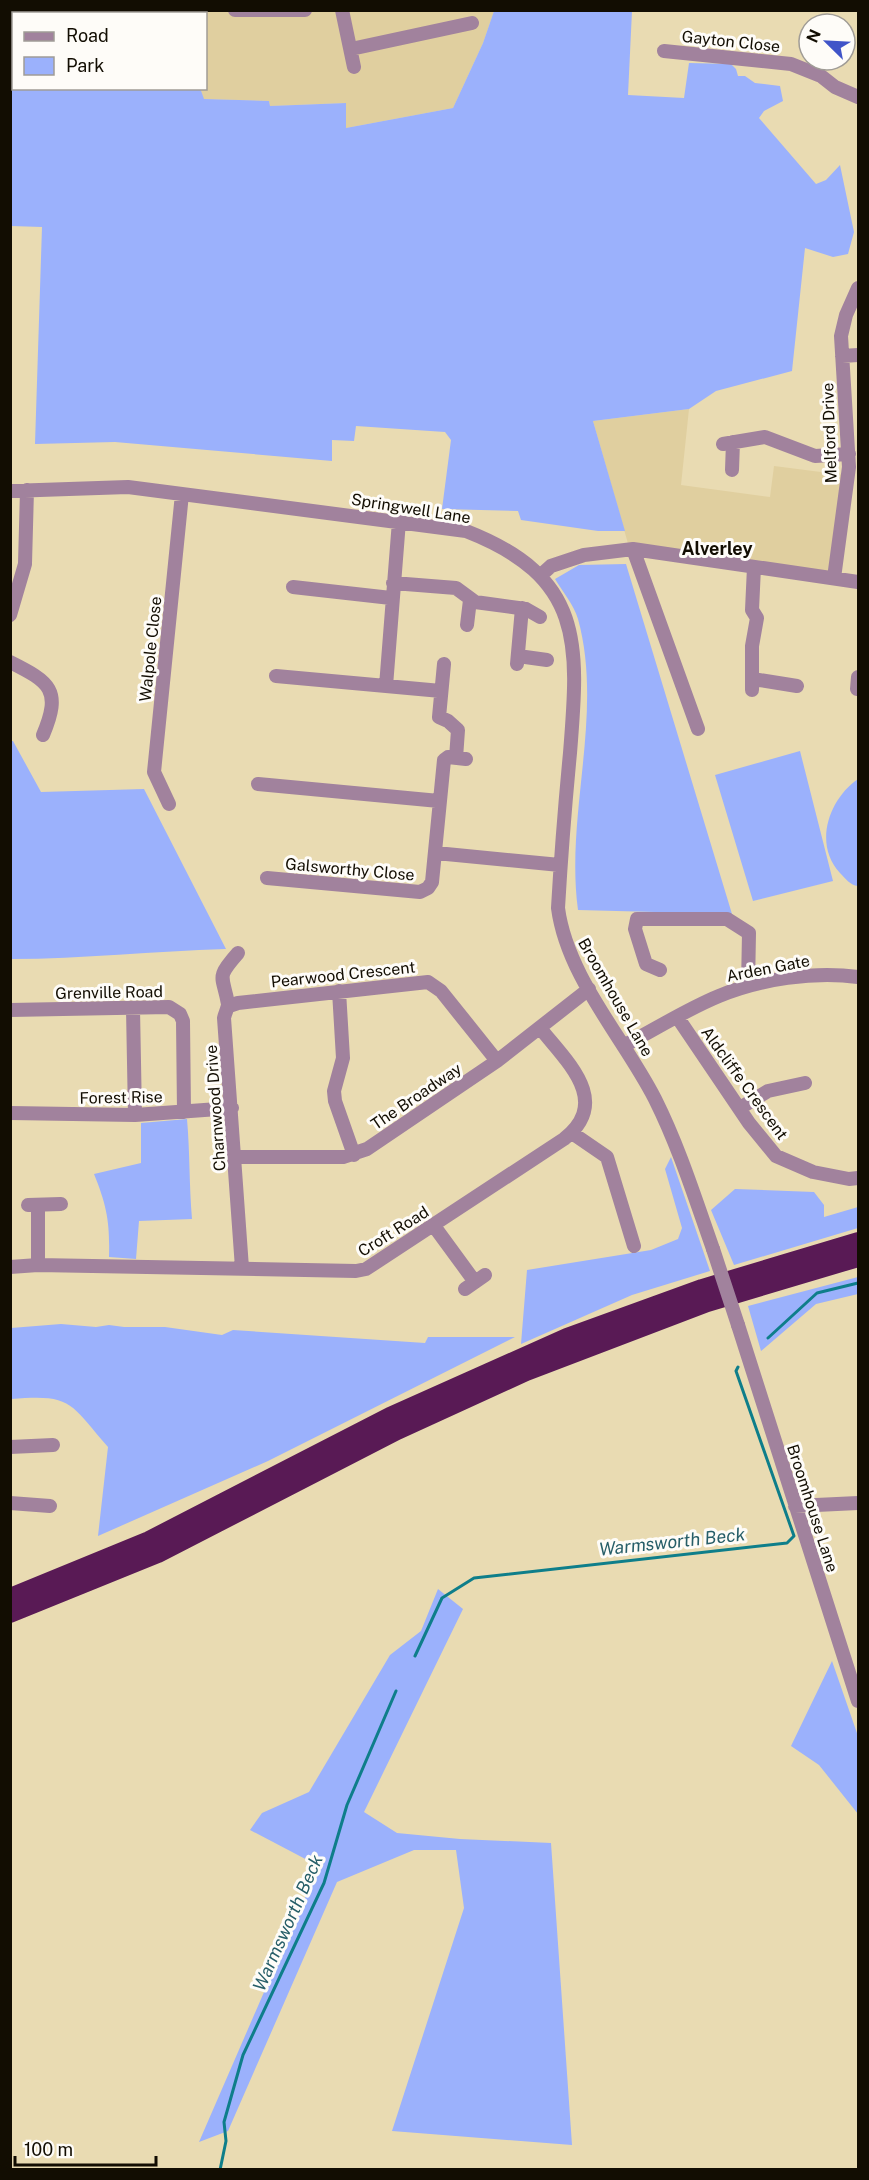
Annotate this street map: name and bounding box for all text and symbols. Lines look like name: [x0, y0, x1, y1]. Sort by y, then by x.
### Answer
legend: [12, 12, 207, 90]
north arrow: [797, 12, 857, 72]
text: Road: [66, 25, 109, 46]
street label: Gayton Close: [681, 27, 781, 56]
text: N: [803, 27, 825, 46]
text: Park: [66, 55, 104, 76]
street label: Melford Drive: [818, 382, 841, 484]
street label: Springwell Lane: [350, 490, 472, 527]
district label: Alverley: [681, 538, 753, 559]
street label: Walpole Close: [136, 596, 165, 703]
street label: Galsworthy Close: [284, 854, 415, 885]
street label: Broomhouse Lane: [574, 935, 657, 1060]
street label: Arden Gate: [725, 951, 811, 986]
street label: Pearwood Crescent: [270, 957, 416, 992]
street label: Grenville Road: [55, 982, 163, 1003]
street label: Aldcliffe Crescent: [697, 1023, 792, 1143]
street label: Charnwood Drive: [202, 1044, 229, 1172]
street label: The Broadway: [367, 1059, 466, 1134]
street label: Forest Rise: [79, 1087, 163, 1108]
street label: Croft Road: [354, 1202, 432, 1261]
street label: Broomhouse Lane: [783, 1442, 842, 1575]
water label: Warmsworth Beck: [598, 1523, 746, 1560]
water label: Warmsworth Beck: [248, 1851, 327, 1994]
scale bar: [15, 2129, 156, 2167]
text: 100 m: [24, 2139, 73, 2160]

